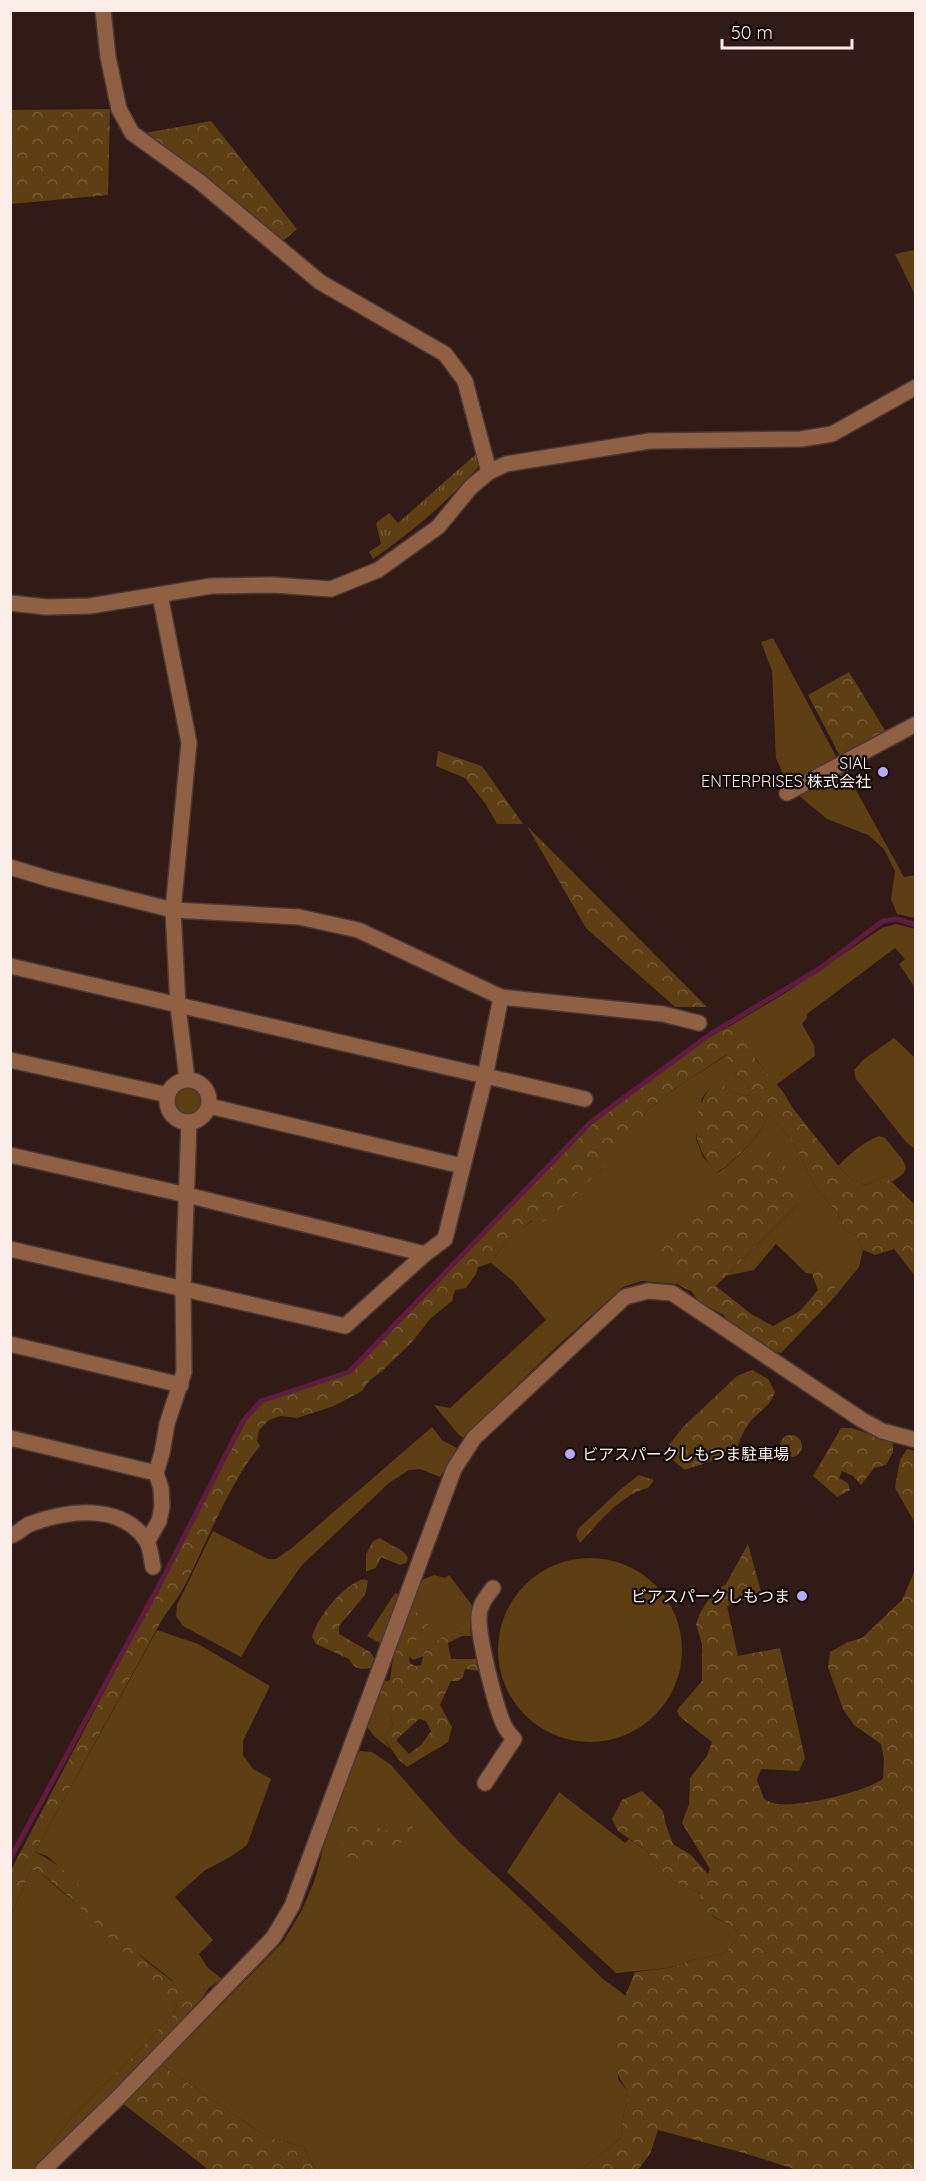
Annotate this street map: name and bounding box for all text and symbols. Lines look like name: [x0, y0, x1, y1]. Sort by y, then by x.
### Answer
scale bar: [722, 12, 852, 50]
text: 50 m: [731, 21, 773, 44]
place label: SIAL ENTERPRISES 株式会社: [701, 753, 871, 791]
marker: SIAL ENTERPRISES 株式会社: [876, 765, 890, 779]
place label: ビアスパークしもつま駐車場: [582, 1444, 789, 1464]
marker: ビアスパークしもつま駐車場: [563, 1447, 577, 1461]
place label: ビアスパークしもつま: [631, 1586, 790, 1606]
marker: ビアスパークしもつま: [795, 1589, 809, 1603]

